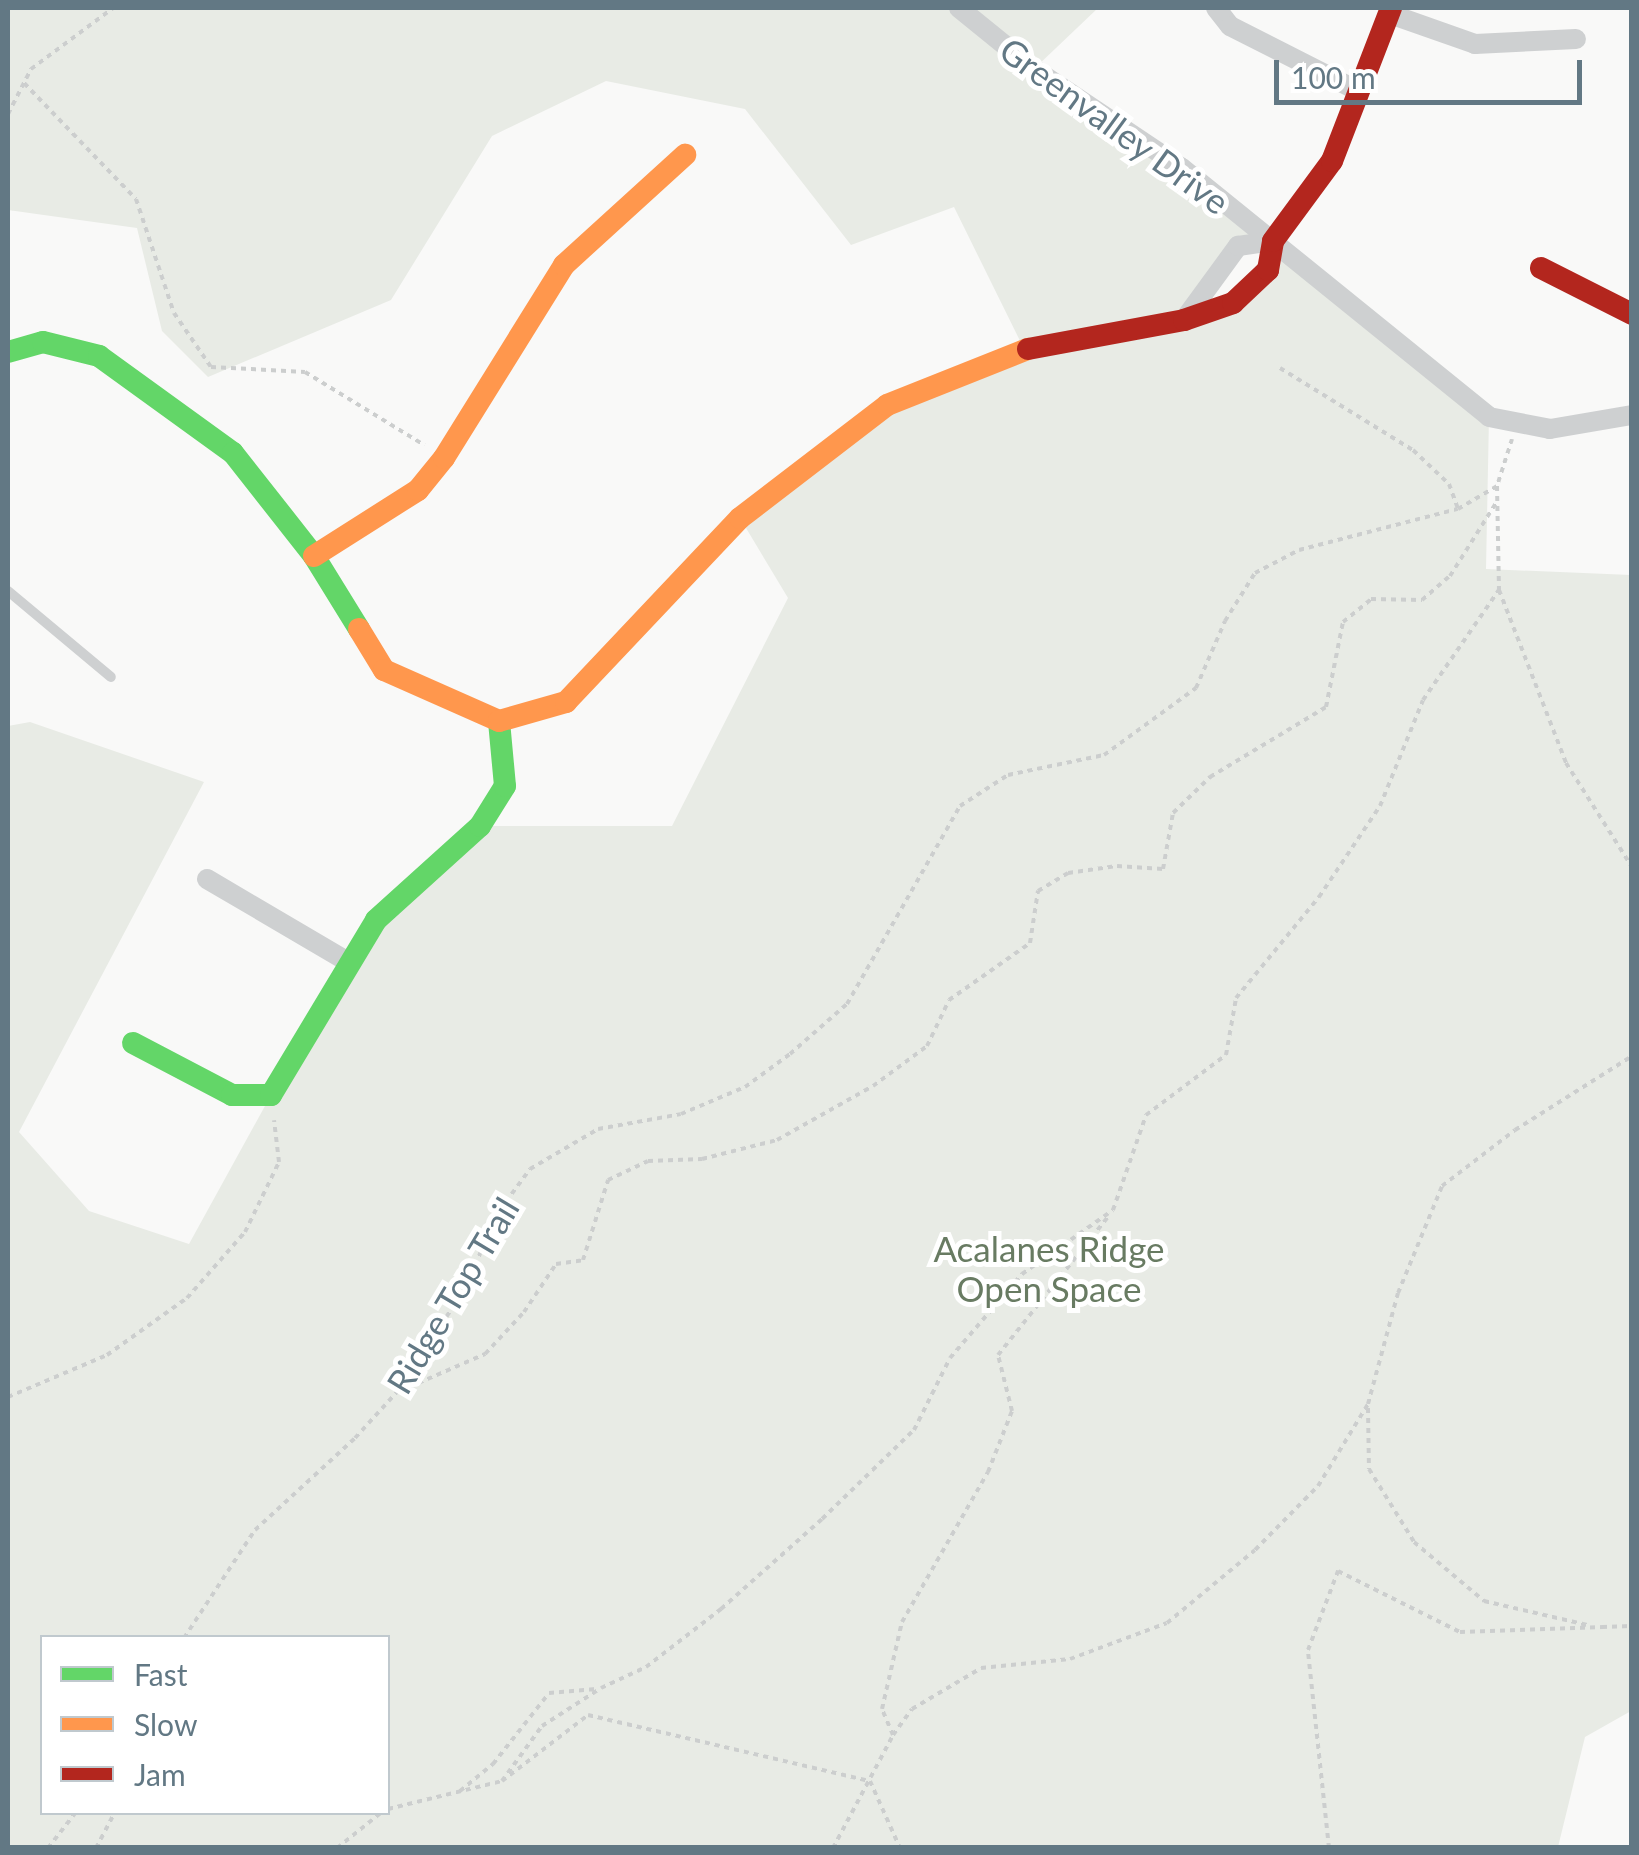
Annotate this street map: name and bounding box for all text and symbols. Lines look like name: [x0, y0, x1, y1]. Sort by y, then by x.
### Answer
street label: Greenvalley Drive: [992, 28, 1238, 222]
scale bar: [1279, 40, 1586, 102]
text: 100 m: [1291, 59, 1376, 95]
street label: Ridge Top Trail: [377, 1189, 527, 1401]
park label: Acalanes Ridge Open Space: [933, 1227, 1165, 1309]
legend: [40, 1635, 390, 1815]
text: Fast: [134, 1656, 188, 1692]
text: Slow: [134, 1706, 197, 1742]
text: Jam: [134, 1756, 186, 1792]

